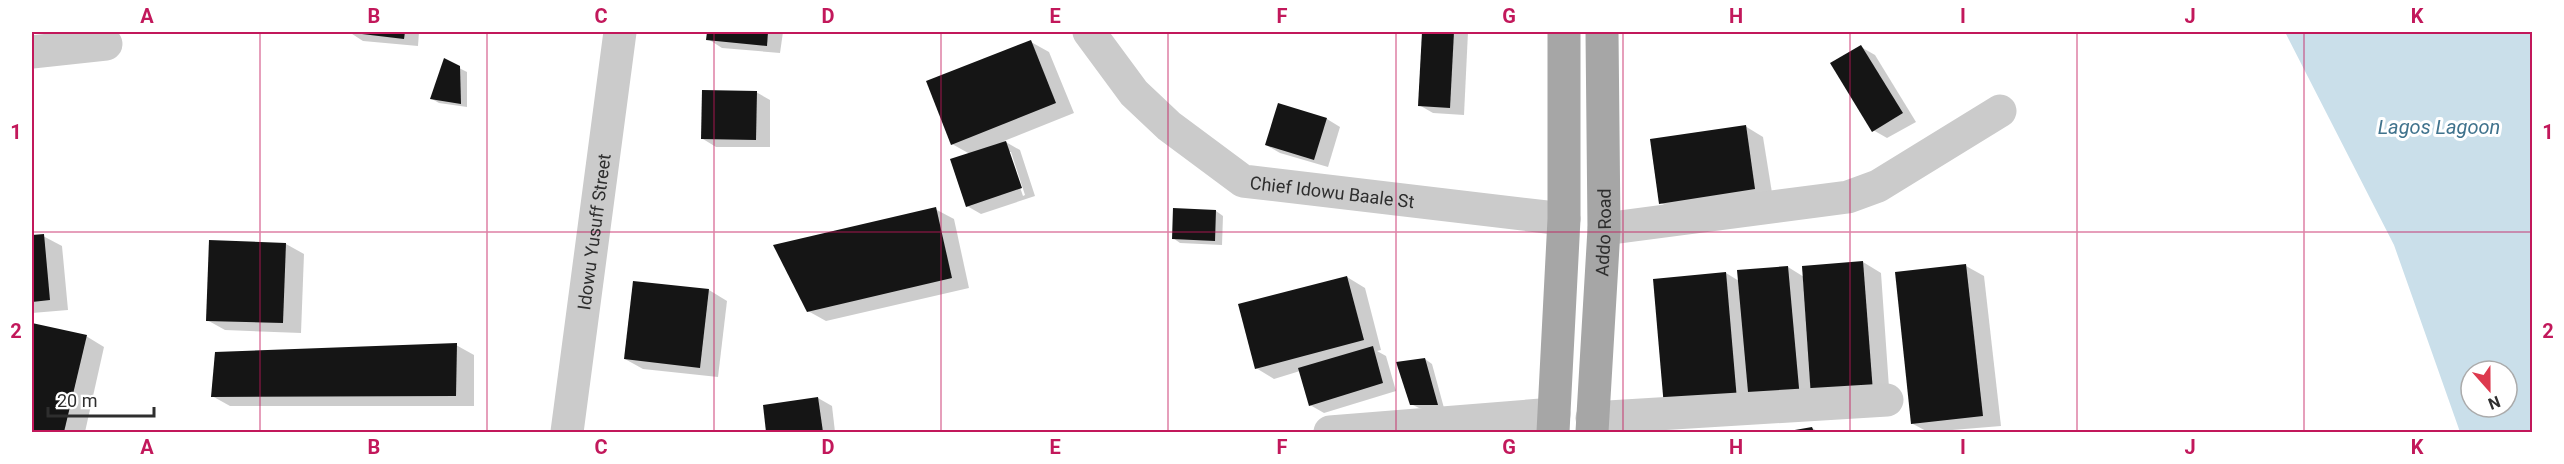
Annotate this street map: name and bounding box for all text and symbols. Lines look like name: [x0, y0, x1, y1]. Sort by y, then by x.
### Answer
text: A: [140, 4, 154, 28]
text: B: [368, 4, 380, 28]
text: C: [594, 4, 608, 28]
text: D: [822, 4, 835, 28]
text: E: [1049, 4, 1061, 28]
text: F: [1277, 4, 1288, 28]
text: G: [1502, 4, 1516, 28]
text: H: [1729, 4, 1743, 28]
text: I: [1960, 4, 1966, 28]
text: J: [2184, 4, 2196, 28]
text: K: [2411, 4, 2424, 28]
water label: Lagos Lagoon: [2378, 115, 2500, 139]
text: 1: [10, 120, 22, 144]
text: 1: [2542, 120, 2554, 144]
street label: Idowu Yusuff Street: [573, 152, 614, 311]
street label: Chief Idowu Baale St: [1249, 171, 1416, 212]
street label: Addo Road: [1591, 188, 1615, 277]
text: 2: [10, 319, 22, 343]
text: 2: [2542, 319, 2554, 343]
north arrow: [2459, 359, 2519, 419]
scale bar: [48, 380, 154, 418]
text: 20 m: [57, 390, 97, 411]
text: N: [2486, 392, 2503, 413]
text: A: [140, 435, 154, 459]
text: B: [368, 435, 380, 459]
text: C: [594, 435, 608, 459]
text: D: [822, 435, 835, 459]
text: E: [1049, 435, 1061, 459]
text: F: [1277, 435, 1288, 459]
text: G: [1502, 435, 1516, 459]
text: H: [1729, 435, 1743, 459]
text: I: [1960, 435, 1966, 459]
text: J: [2184, 435, 2196, 459]
text: K: [2411, 435, 2424, 459]

